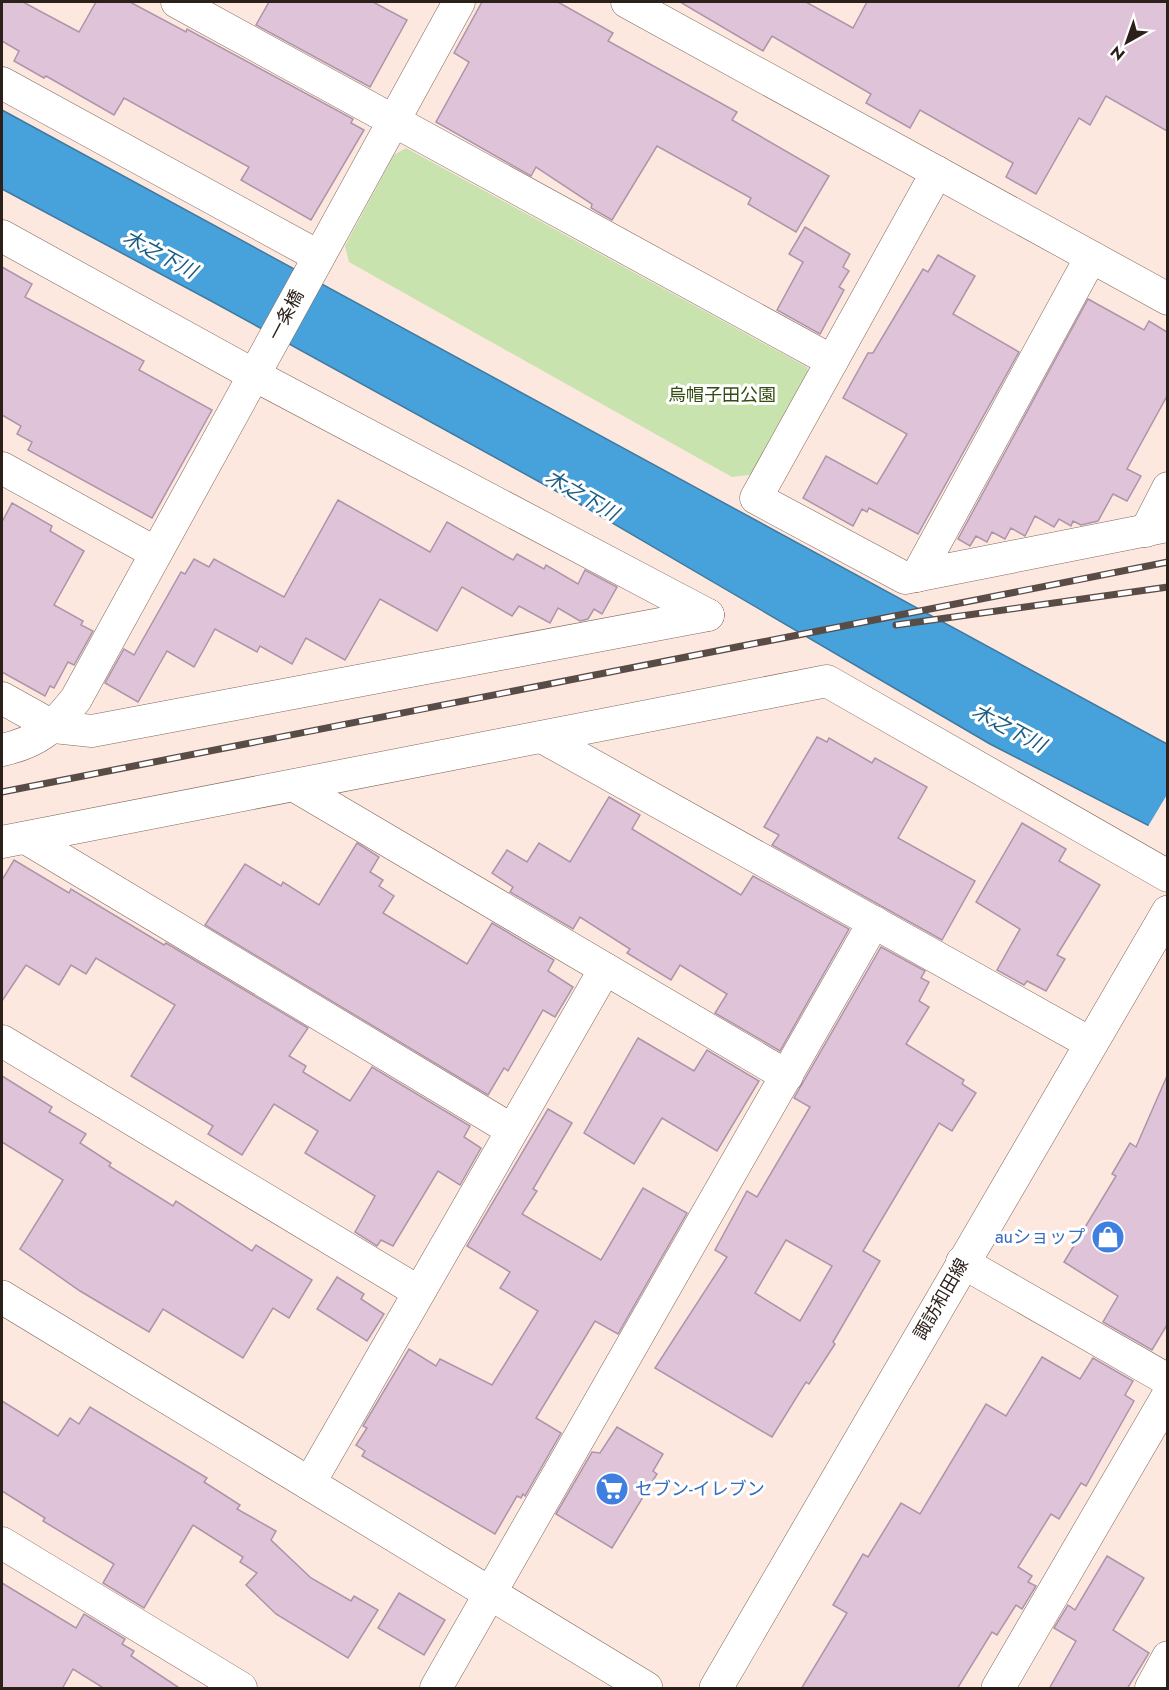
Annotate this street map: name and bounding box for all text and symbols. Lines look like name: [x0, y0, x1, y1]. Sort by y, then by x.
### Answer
north arrow: [1097, 12, 1157, 72]
text: N: [1105, 40, 1130, 66]
water label: 木之下川: [118, 223, 204, 287]
street label: 一条橋: [262, 285, 310, 345]
park label: 烏帽子田公園: [668, 382, 776, 408]
water label: 木之下川: [540, 463, 625, 529]
water label: 木之下川: [967, 697, 1053, 761]
shop icon: auショップ: [1090, 1219, 1126, 1255]
place label: auショップ: [995, 1224, 1085, 1250]
street label: 諏訪和田線: [907, 1254, 975, 1344]
supermarket icon: セブン-イレブン: [594, 1471, 630, 1507]
place label: セブン-イレブン: [635, 1476, 765, 1502]

